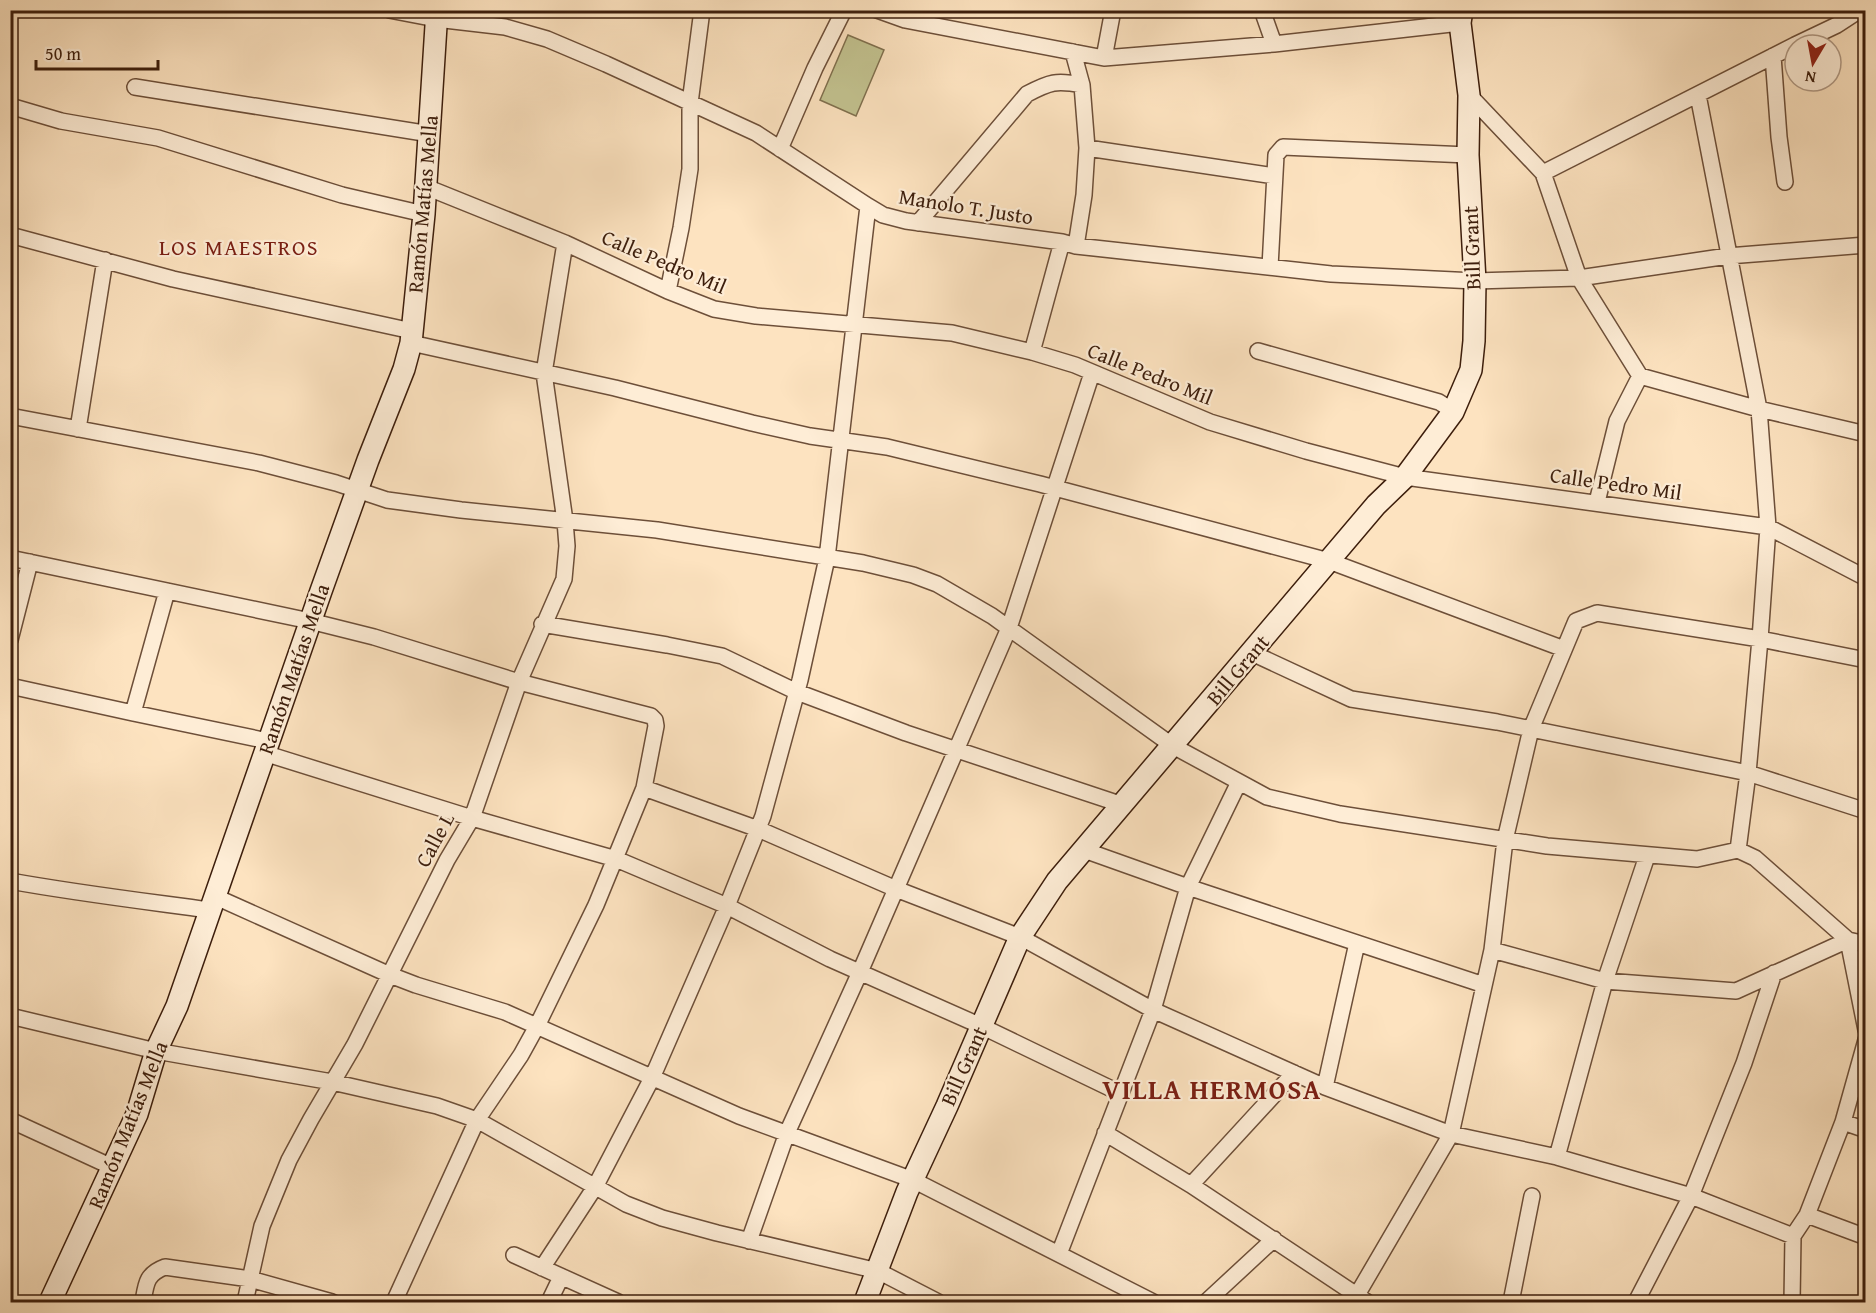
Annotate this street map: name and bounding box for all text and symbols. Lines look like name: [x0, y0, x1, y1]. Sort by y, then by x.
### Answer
scale bar: [36, 33, 158, 71]
north arrow: [1783, 33, 1843, 93]
text: 50 m: [45, 40, 81, 67]
text: N: [1803, 65, 1818, 91]
street label: Ramón Matías Mella: [399, 114, 446, 294]
street label: Manolo T. Justo: [897, 181, 1035, 232]
street label: Bill Grant: [1455, 205, 1488, 291]
street label: Calle Pedro Mil: [597, 221, 731, 302]
district label: LOS MAESTROS: [159, 231, 319, 263]
street label: Calle Pedro Mil: [1083, 334, 1218, 413]
street label: Calle Pedro Mil: [1548, 459, 1684, 508]
street label: Ramón Matías Mella: [250, 579, 337, 758]
street label: Bill Grant: [1199, 627, 1277, 712]
street label: Calle L: [407, 807, 462, 873]
street label: Bill Grant: [932, 1021, 995, 1111]
street label: Ramón Matías Mella: [80, 1036, 175, 1213]
district label: VILLA HERMOSA: [1102, 1069, 1322, 1109]

